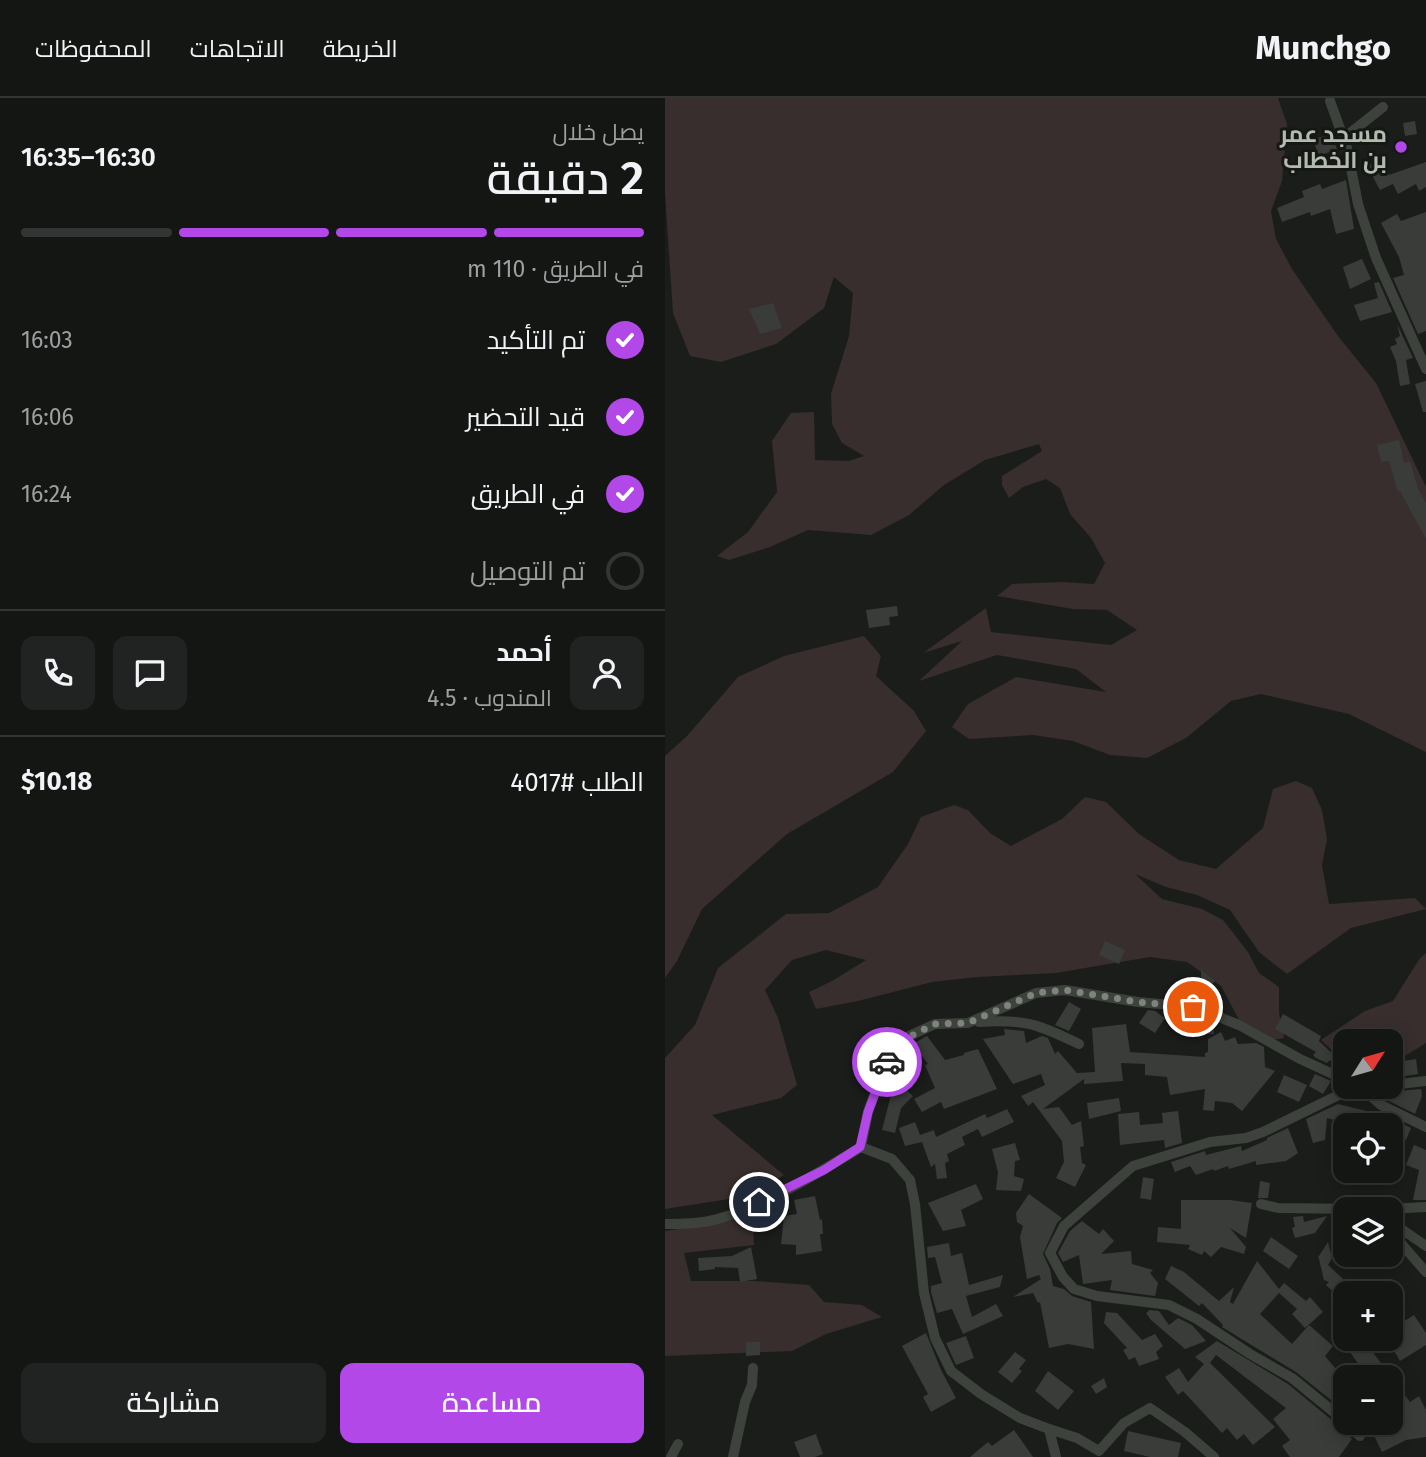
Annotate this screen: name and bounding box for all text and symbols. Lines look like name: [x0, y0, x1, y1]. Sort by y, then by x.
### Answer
text: Munchgo: [1256, 28, 1391, 68]
text: المحفوظات: [35, 35, 152, 63]
text: الاتجاهات: [190, 35, 285, 63]
text: الخريطة: [323, 35, 398, 63]
text: يصل خلال: [553, 118, 644, 146]
place label: مسجد عمر بن الخطاب: [1279, 120, 1387, 174]
marker: مسجد عمر بن الخطاب: [1393, 139, 1409, 155]
text: 16:30–16:35: [21, 142, 156, 173]
text: 2 دقيقة: [487, 151, 644, 206]
text: في الطريق · 110 m: [467, 255, 644, 283]
icon: check: [606, 321, 644, 359]
text: تم التأكيد: [487, 325, 585, 356]
text: 16:03: [21, 326, 73, 354]
icon: check: [606, 398, 644, 436]
text: قيد التحضير: [466, 402, 585, 433]
text: 16:06: [21, 403, 74, 431]
icon: check: [606, 475, 644, 513]
text: في الطريق: [471, 479, 585, 510]
text: 16:24: [21, 480, 72, 508]
text: تم التوصيل: [470, 556, 585, 587]
button: phone: [21, 636, 95, 710]
button: chat: [113, 636, 187, 710]
button: person: [570, 636, 644, 710]
text: أحمد: [496, 637, 552, 668]
text: المندوب · 4.5: [427, 684, 552, 712]
text: $10.18: [21, 766, 92, 797]
text: الطلب #4017: [510, 767, 644, 798]
pin: [1163, 977, 1223, 1037]
icon: bag: [1174, 988, 1212, 1026]
courier: [852, 1027, 922, 1097]
north arrow: [1333, 1029, 1403, 1099]
map controls: [1333, 1029, 1403, 1435]
icon: car: [868, 1043, 906, 1081]
button: locate: [1333, 1113, 1403, 1183]
pin: [729, 1172, 789, 1232]
icon: home: [740, 1183, 778, 1221]
button: layers: [1333, 1197, 1403, 1267]
button: +: [1333, 1281, 1403, 1351]
button: مشاركة: [21, 1363, 326, 1443]
button: مساعدة: [340, 1363, 644, 1443]
button: −: [1333, 1365, 1403, 1435]

